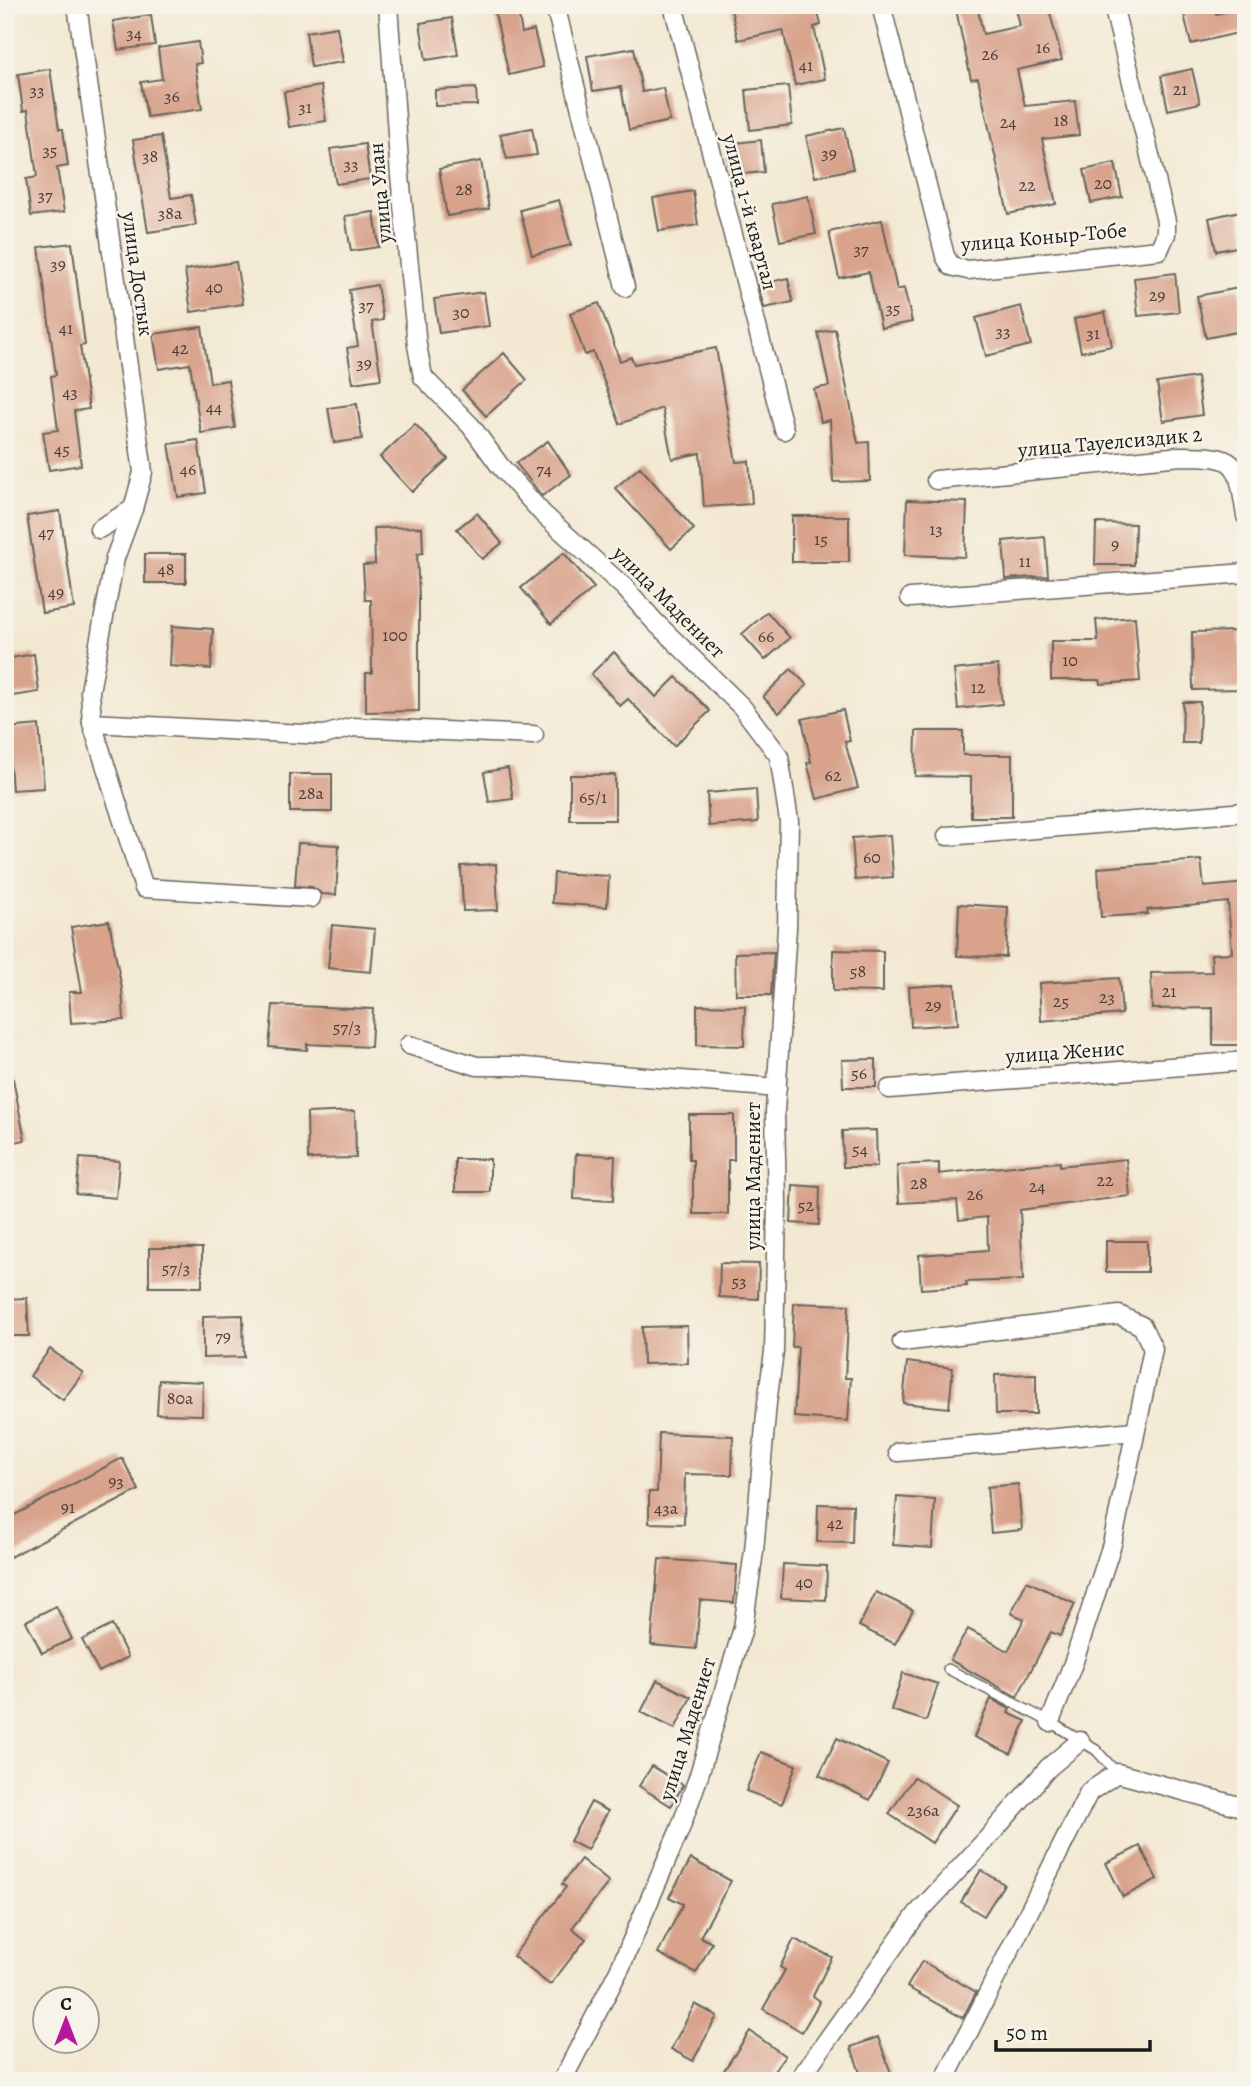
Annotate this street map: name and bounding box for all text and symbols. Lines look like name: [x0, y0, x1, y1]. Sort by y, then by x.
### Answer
house number: 34: [126, 21, 142, 45]
house number: 16: [1036, 35, 1050, 59]
house number: 26: [982, 42, 998, 66]
house number: 41: [799, 53, 813, 77]
house number: 21: [1173, 77, 1187, 101]
house number: 33: [30, 78, 44, 102]
house number: 36: [164, 84, 180, 108]
house number: 31: [298, 95, 312, 119]
house number: 18: [1054, 108, 1068, 132]
house number: 24: [1000, 110, 1016, 134]
street label: улица 1-й квартал: [715, 130, 784, 293]
house number: 35: [42, 138, 58, 162]
street label: улица Улан: [362, 141, 398, 246]
house number: 39: [821, 141, 837, 165]
house number: 38: [142, 144, 158, 168]
house number: 33: [344, 152, 358, 176]
house number: 20: [1094, 171, 1112, 195]
house number: 22: [1018, 173, 1036, 197]
house number: 28: [455, 177, 473, 201]
house number: 37: [37, 183, 53, 207]
house number: 38а: [158, 201, 183, 225]
street label: улица Достык: [115, 209, 161, 338]
street label: улица Коныр-Тобе: [959, 216, 1128, 258]
house number: 37: [853, 237, 869, 261]
house number: 39: [50, 252, 66, 276]
house number: 40: [205, 275, 223, 299]
house number: 29: [1149, 283, 1165, 307]
house number: 37: [358, 293, 374, 317]
house number: 35: [885, 296, 901, 320]
house number: 30: [452, 300, 470, 324]
house number: 41: [59, 316, 73, 340]
house number: 33: [996, 319, 1010, 343]
house number: 31: [1086, 321, 1100, 345]
house number: 42: [172, 336, 189, 360]
house number: 39: [356, 351, 372, 375]
house number: 43: [62, 380, 78, 404]
house number: 44: [206, 395, 222, 419]
street label: улица Тауелсиздик 2: [1016, 420, 1203, 464]
house number: 45: [54, 437, 70, 461]
house number: 46: [180, 457, 196, 481]
house number: 74: [536, 457, 552, 481]
house number: 13: [929, 517, 943, 541]
house number: 47: [38, 520, 54, 544]
house number: 15: [814, 527, 828, 551]
house number: 9: [1111, 532, 1119, 556]
street label: улица Мадениет: [606, 539, 731, 664]
house number: 11: [1019, 549, 1031, 573]
house number: 48: [158, 557, 174, 581]
house number: 49: [48, 580, 64, 604]
house number: 100: [382, 623, 408, 647]
house number: 66: [758, 624, 774, 648]
house number: 10: [1062, 648, 1078, 672]
house number: 12: [971, 675, 986, 699]
house number: 62: [825, 763, 842, 787]
house number: 28а: [298, 781, 324, 805]
house number: 65/1: [579, 785, 607, 809]
house number: 60: [863, 845, 881, 869]
house number: 58: [850, 959, 866, 983]
house number: 21: [1162, 979, 1176, 1003]
house number: 23: [1099, 985, 1115, 1009]
house number: 25: [1053, 989, 1069, 1013]
house number: 29: [925, 993, 941, 1017]
house number: 57/3: [333, 1015, 361, 1039]
street label: улица Женис: [1003, 1034, 1126, 1070]
house number: 56: [851, 1061, 867, 1085]
street label: улица Мадениет: [739, 1102, 767, 1251]
house number: 54: [852, 1137, 868, 1161]
house number: 22: [1096, 1168, 1114, 1192]
house number: 28: [910, 1171, 928, 1195]
house number: 24: [1029, 1174, 1045, 1198]
house number: 26: [967, 1182, 983, 1206]
house number: 52: [798, 1193, 815, 1217]
house number: 57/3: [162, 1256, 190, 1280]
house number: 53: [731, 1269, 747, 1293]
house number: 79: [215, 1324, 231, 1348]
house number: 80а: [167, 1386, 194, 1410]
house number: 93: [108, 1469, 124, 1493]
house number: 91: [61, 1495, 75, 1519]
house number: 43а: [654, 1496, 679, 1520]
house number: 42: [827, 1511, 844, 1535]
house number: 40: [795, 1570, 813, 1594]
street label: улица Мадениет: [652, 1654, 722, 1805]
house number: 236а: [907, 1798, 940, 1822]
north arrow: [32, 1984, 102, 2054]
text: С: [60, 1991, 72, 2017]
scale bar: [996, 2009, 1150, 2053]
text: 50 m: [1006, 2019, 1048, 2047]

